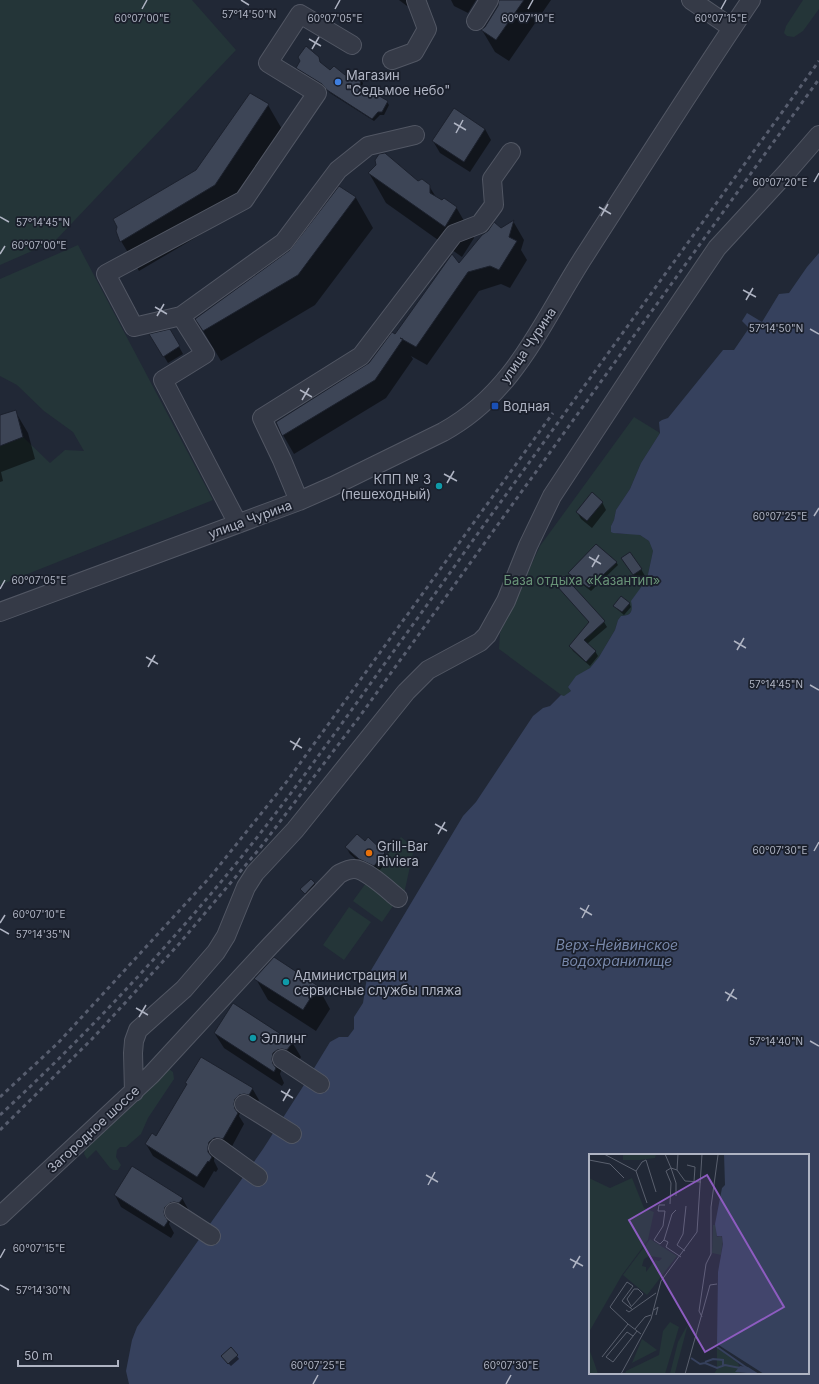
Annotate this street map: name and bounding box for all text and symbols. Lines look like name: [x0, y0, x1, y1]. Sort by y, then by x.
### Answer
text: 57°14'50"N: [222, 8, 276, 20]
text: 60°07'00"E: [114, 12, 170, 24]
text: 60°07'05"E: [308, 12, 362, 24]
text: 60°07'10"E: [502, 12, 554, 24]
text: 60°07'15"E: [695, 12, 747, 24]
place label: Магазин "Седьмое небо": [346, 67, 450, 98]
marker: Магазин "Седьмое небо": [333, 77, 343, 87]
text: 60°07'20"E: [753, 176, 807, 188]
text: 57°14'45"N: [16, 216, 70, 228]
text: 60°07'00"E: [11, 239, 67, 251]
street label: улица Чурина: [497, 304, 559, 386]
text: 57°14'50"N: [749, 322, 803, 334]
place label: Водная: [503, 398, 550, 414]
marker: Водная: [490, 401, 500, 411]
place label: КПП № 3 (пешеходный): [341, 471, 431, 502]
marker: КПП № 3 (пешеходный): [434, 481, 444, 491]
street label: улица Чурина: [206, 496, 294, 542]
text: 60°07'25"E: [753, 510, 807, 522]
park label: База отдыха «Казантип»: [504, 572, 660, 588]
text: 60°07'05"E: [12, 574, 66, 586]
text: 57°14'45"N: [749, 678, 803, 690]
place label: Grill-Bar Riviera: [377, 838, 428, 869]
text: 60°07'30"E: [753, 844, 808, 856]
marker: Grill-Bar Riviera: [364, 848, 374, 858]
text: 60°07'10"E: [13, 908, 65, 920]
text: 57°14'35"N: [16, 928, 70, 940]
water label: Верх-Нейвинское водохранилище: [556, 936, 678, 969]
place label: Администрация и сервисные службы пляжа: [294, 967, 462, 998]
marker: Администрация и сервисные службы пляжа: [281, 977, 291, 987]
place label: Эллинг: [261, 1030, 307, 1046]
marker: Эллинг: [248, 1033, 258, 1043]
text: 57°14'40"N: [749, 1035, 803, 1047]
street label: Загородное шоссе: [44, 1082, 142, 1176]
inset map: [589, 1154, 809, 1374]
text: 60°07'15"E: [13, 1242, 65, 1254]
text: 57°14'30"N: [16, 1284, 70, 1296]
scale bar: [18, 1342, 118, 1368]
text: 50 m: [24, 1348, 53, 1363]
text: 60°07'25"E: [291, 1359, 345, 1371]
text: 60°07'30"E: [484, 1359, 539, 1371]

